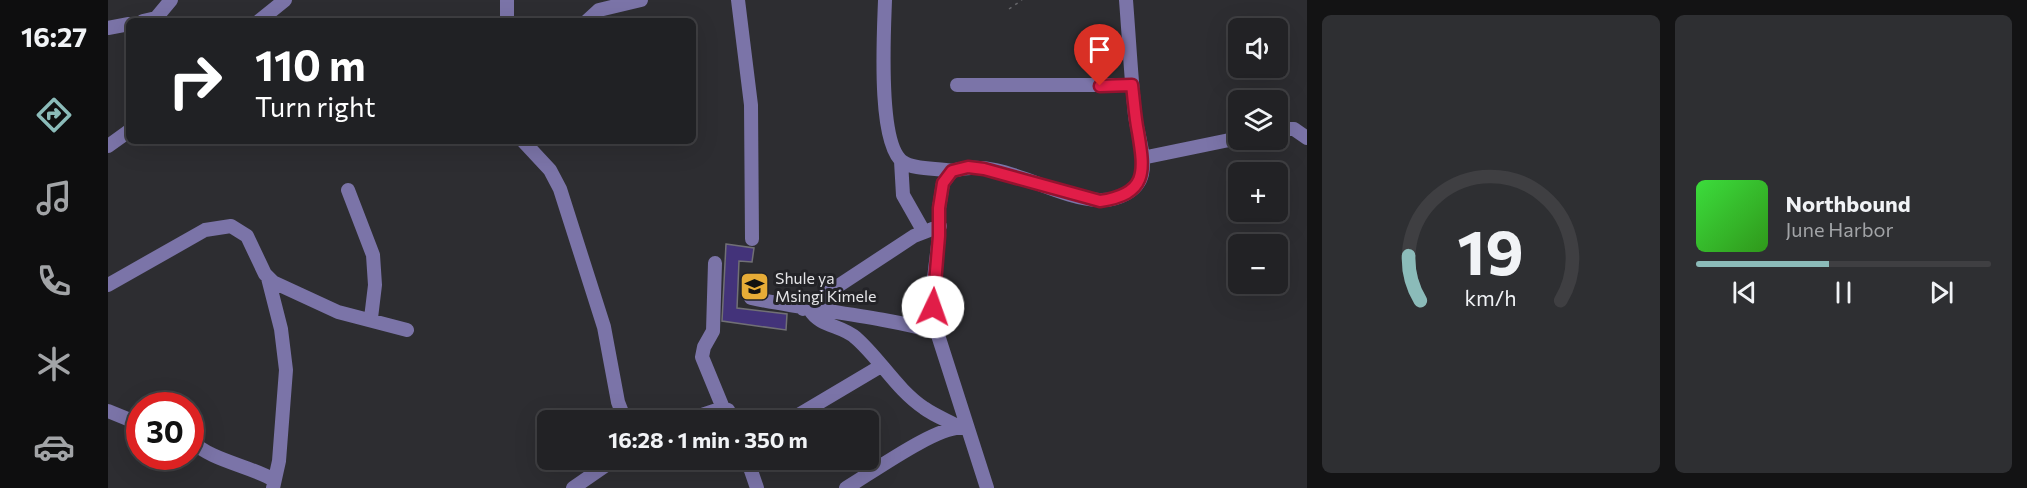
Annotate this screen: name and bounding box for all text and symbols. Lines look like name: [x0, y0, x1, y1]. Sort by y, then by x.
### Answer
map controls: [1228, 18, 1288, 294]
button: sound: [1228, 18, 1288, 78]
text: 16:27: [21, 20, 87, 53]
pin: [1074, 24, 1125, 86]
icon: arrive: [1083, 33, 1116, 66]
text: 110 m: [255, 38, 366, 90]
icon: right: [156, 42, 234, 120]
text: Turn right: [255, 90, 375, 123]
button: layers: [1228, 90, 1288, 150]
icon: directions: [33, 94, 75, 136]
button: +: [1228, 162, 1288, 222]
icon: music: [33, 177, 75, 219]
text: Northbound: [1786, 190, 1911, 217]
text: 19: [1457, 212, 1524, 288]
text: June Harbor: [1786, 217, 1894, 241]
button: −: [1228, 234, 1288, 294]
icon: phone: [33, 260, 75, 302]
place label: Shule ya Msingi Kimele: [775, 268, 876, 305]
school or university icon: Shule ya Msingi Kimele: [738, 270, 770, 302]
position arrow: [901, 275, 965, 339]
icon: previous: [1728, 276, 1761, 309]
icon: pause: [1827, 276, 1860, 309]
icon: next: [1925, 276, 1958, 309]
text: km/h: [1465, 284, 1517, 310]
icon: climate: [33, 343, 75, 385]
speed limit sign: 30: [126, 392, 204, 470]
icon: car: [33, 426, 75, 468]
text: 16:28 · 1 min · 350 m: [608, 426, 808, 453]

